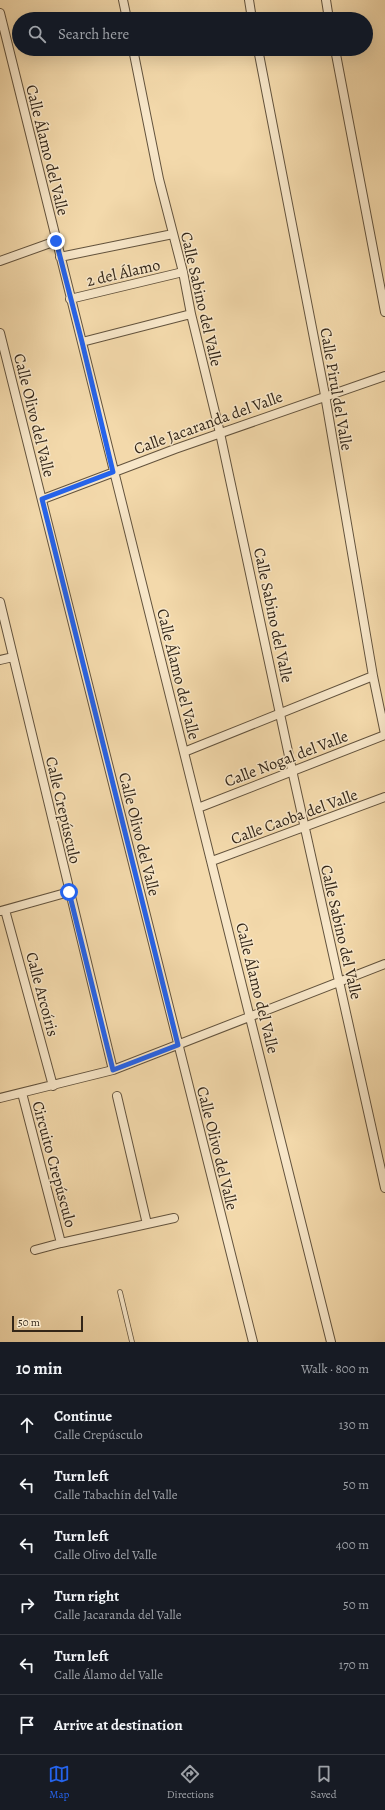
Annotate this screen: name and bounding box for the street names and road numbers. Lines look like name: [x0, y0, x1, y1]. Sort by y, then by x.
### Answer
street label: Calle Álamo del Valle: [20, 82, 74, 218]
street label: Calle Sabino del Valle: [175, 230, 227, 369]
street label: 2 del Álamo: [84, 254, 162, 292]
street label: Calle Pirul del Valle: [314, 326, 358, 452]
street label: Calle Olivo del Valle: [8, 351, 60, 479]
street label: Calle Jacaranda del Valle: [131, 386, 286, 460]
street label: Calle Sabino del Valle: [248, 546, 298, 685]
street label: Calle Álamo del Valle: [151, 606, 205, 742]
street label: Calle Nogal del Valle: [221, 725, 351, 793]
street label: Calle Crepúsculo: [40, 755, 86, 866]
street label: Calle Olivo del Valle: [113, 770, 165, 898]
street label: Calle Caoba del Valle: [228, 784, 361, 850]
street label: Calle Sabino del Valle: [315, 863, 367, 1002]
street label: Calle Álamo del Valle: [230, 920, 284, 1056]
street label: Calle Arcoíris: [20, 950, 64, 1039]
street label: Calle Olivo del Valle: [191, 1084, 243, 1212]
street label: Circuito Crepúsculo: [27, 1099, 82, 1230]

